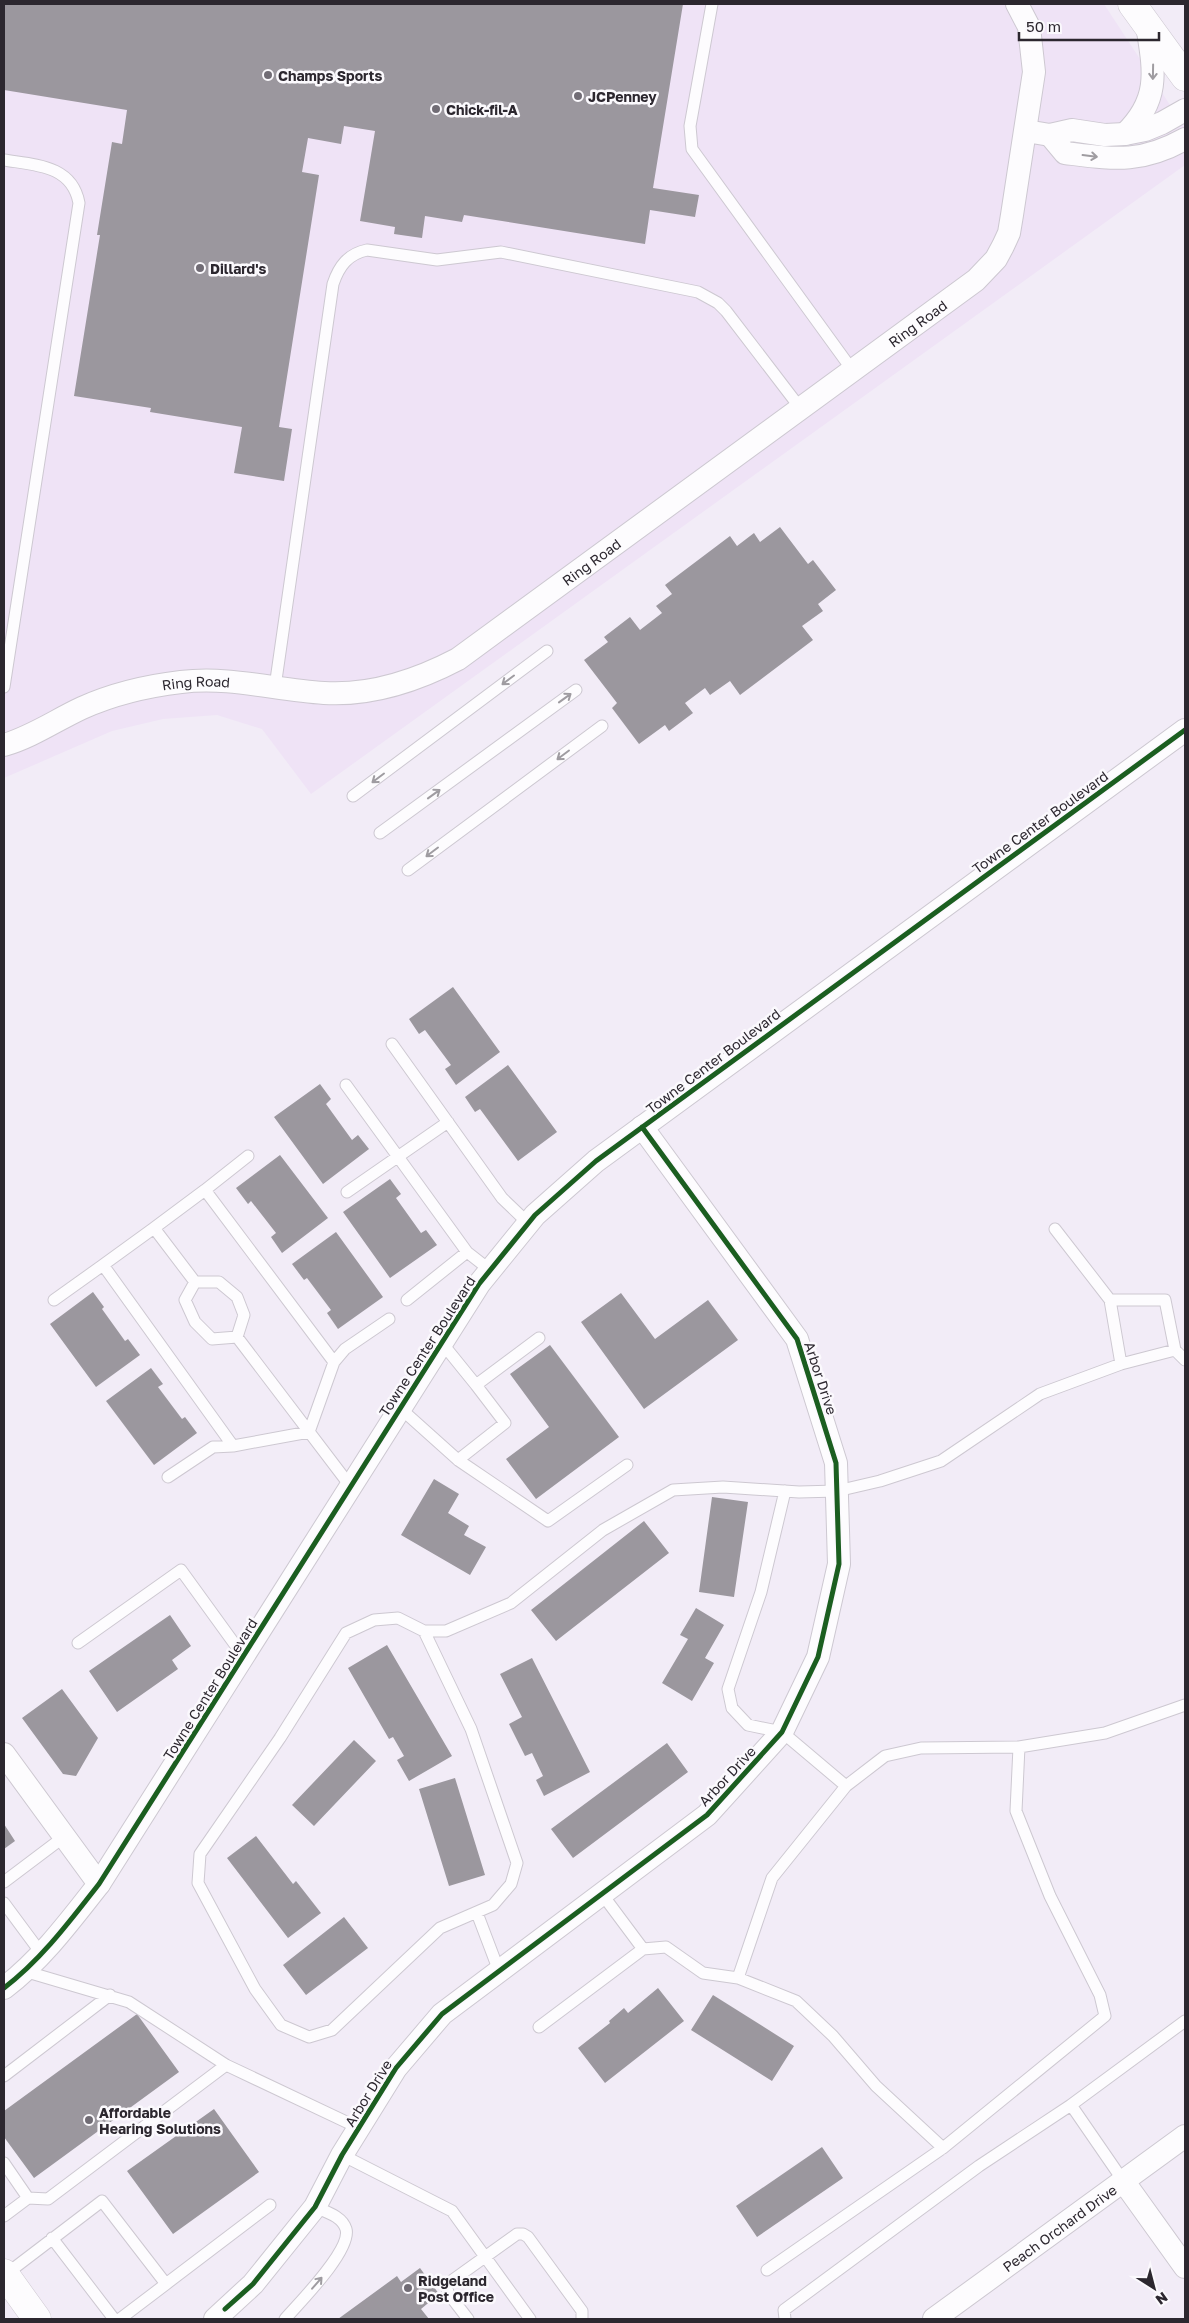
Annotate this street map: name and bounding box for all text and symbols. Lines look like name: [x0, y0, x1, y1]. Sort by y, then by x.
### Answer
scale bar: [1019, 10, 1159, 42]
text: 50 m: [1026, 17, 1061, 35]
one-way arrow: [1148, 64, 1158, 80]
place label: Champs Sports: [278, 67, 382, 84]
marker: Champs Sports: [262, 69, 274, 81]
place label: JCPenney: [588, 88, 657, 105]
marker: JCPenney: [572, 90, 584, 102]
place label: Chick-fil-A: [446, 101, 518, 118]
marker: Chick-fil-A: [430, 103, 442, 115]
one-way arrow: [1082, 151, 1098, 161]
place label: Dillard's: [210, 260, 267, 277]
marker: Dillard's: [194, 262, 206, 274]
street label: Ring Road: [885, 296, 950, 350]
street label: Ring Road: [559, 535, 624, 589]
street label: Ring Road: [161, 672, 231, 693]
one-way arrow: [501, 675, 515, 685]
one-way arrow: [558, 693, 572, 703]
one-way arrow: [556, 750, 570, 760]
street label: Towne Center Boulevard: [969, 767, 1111, 877]
one-way arrow: [372, 772, 385, 783]
one-way arrow: [427, 789, 441, 799]
one-way arrow: [425, 847, 439, 857]
street label: Towne Center Boulevard: [643, 1005, 783, 1117]
street label: Towne Center Boulevard: [375, 1273, 479, 1419]
street label: Arbor Drive: [801, 1339, 841, 1417]
street label: Towne Center Boulevard: [159, 1615, 261, 1763]
street label: Arbor Drive: [695, 1743, 759, 1809]
street label: Arbor Drive: [341, 2056, 395, 2130]
place label: Affordable Hearing Solutions: [99, 2104, 221, 2137]
marker: Affordable Hearing Solutions: [83, 2114, 95, 2126]
street label: Peach Orchard Drive: [999, 2180, 1120, 2275]
north arrow: [1129, 2263, 1179, 2313]
place label: Ridgeland Post Office: [418, 2272, 494, 2305]
one-way arrow: [311, 2276, 323, 2289]
marker: Ridgeland Post Office: [402, 2282, 414, 2294]
text: N: [1153, 2289, 1171, 2309]

